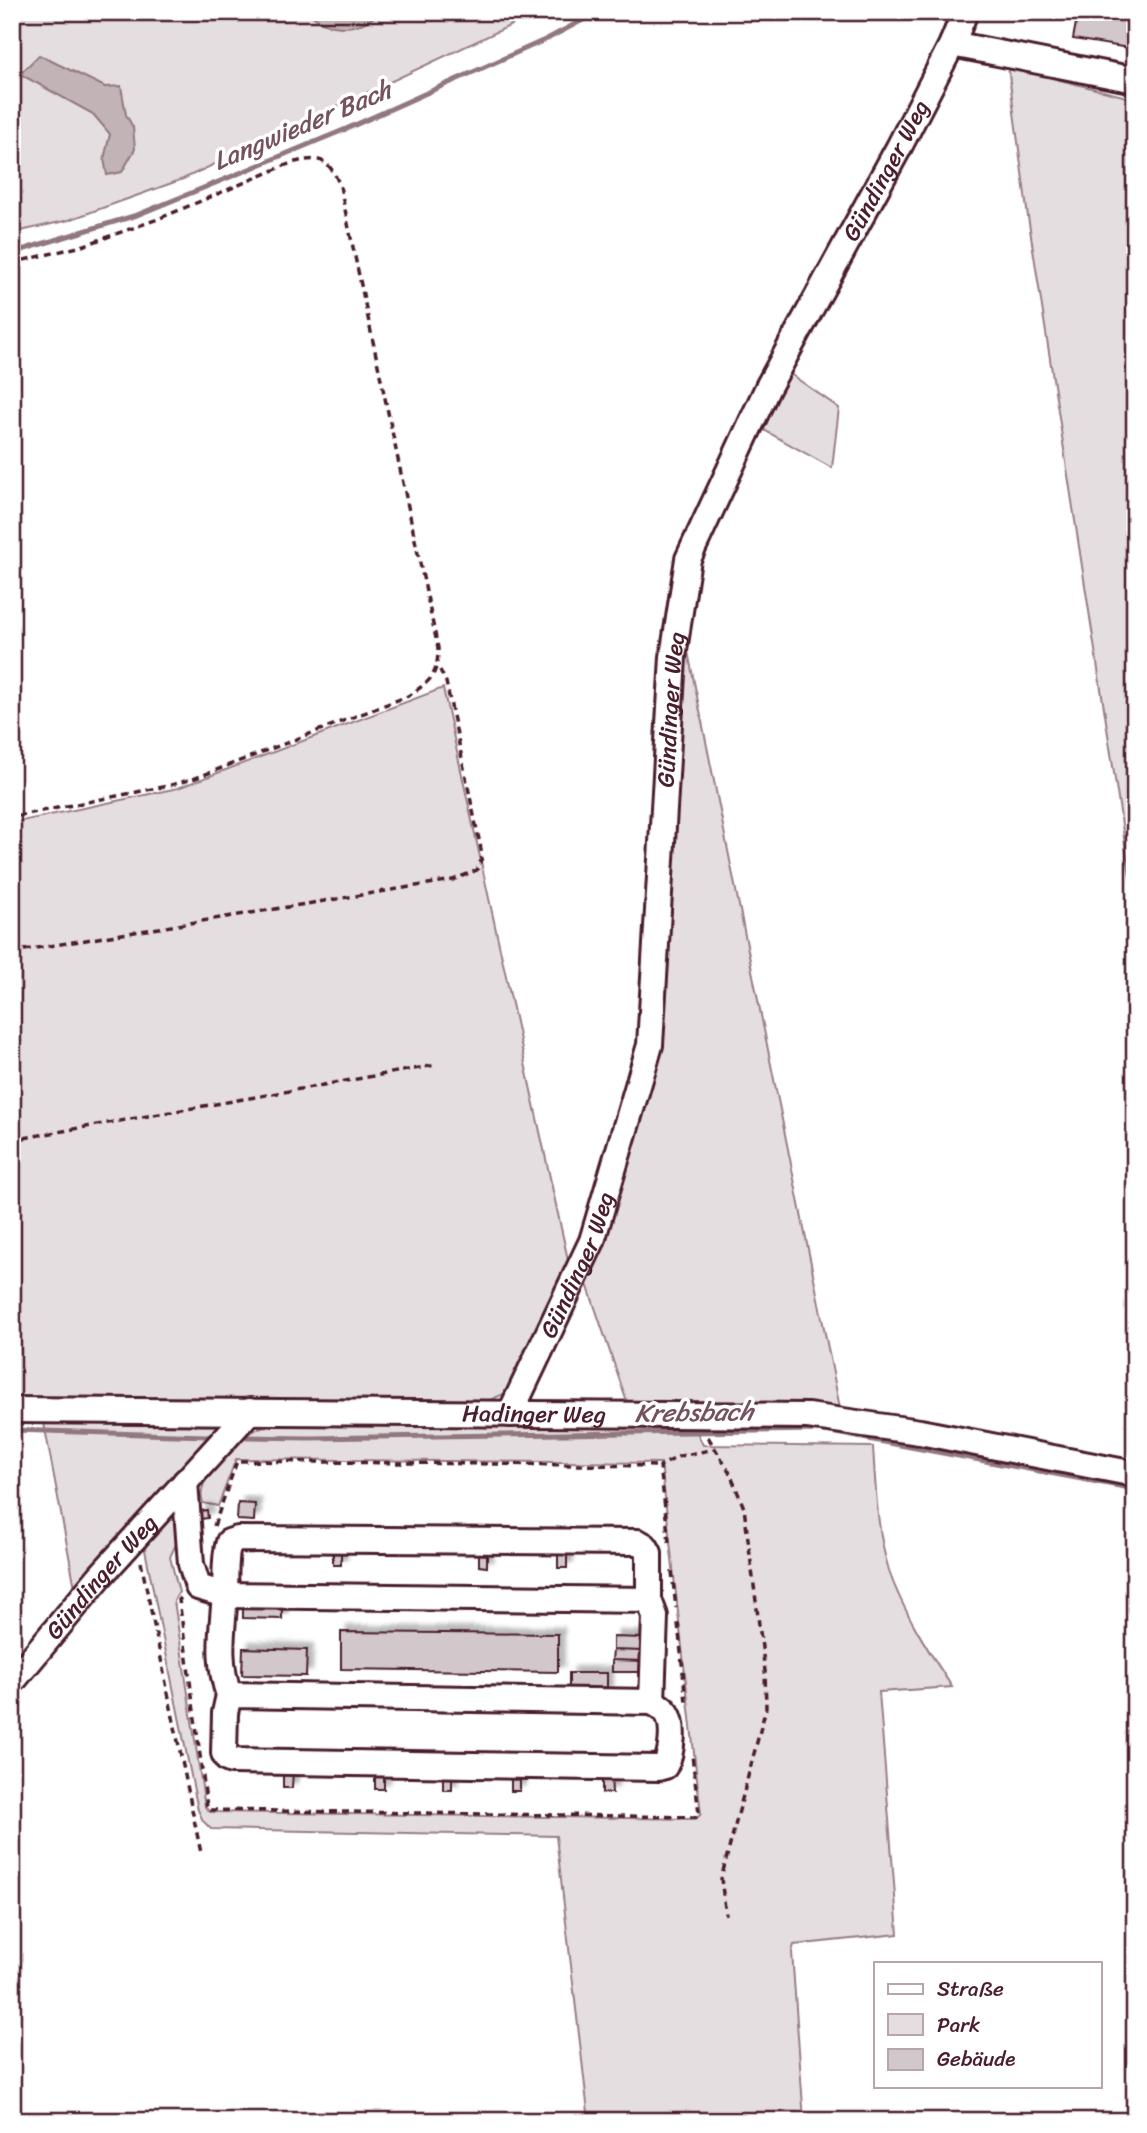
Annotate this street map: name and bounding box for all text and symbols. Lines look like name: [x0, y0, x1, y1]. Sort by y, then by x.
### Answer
water label: Langwieder Bach: [205, 66, 401, 183]
street label: Gündinger Weg: [830, 92, 941, 249]
street label: Gündinger Weg: [644, 629, 698, 788]
street label: Gündinger Weg: [528, 1187, 626, 1345]
water label: Krebsbach: [634, 1388, 756, 1436]
street label: Hadinger Weg: [462, 1392, 606, 1435]
street label: Gündinger Weg: [34, 1504, 168, 1649]
legend: [874, 1962, 1102, 2088]
text: Straße: [937, 1970, 1004, 2008]
text: Park: [937, 2006, 980, 2044]
text: Gebäude: [937, 2040, 1015, 2078]

